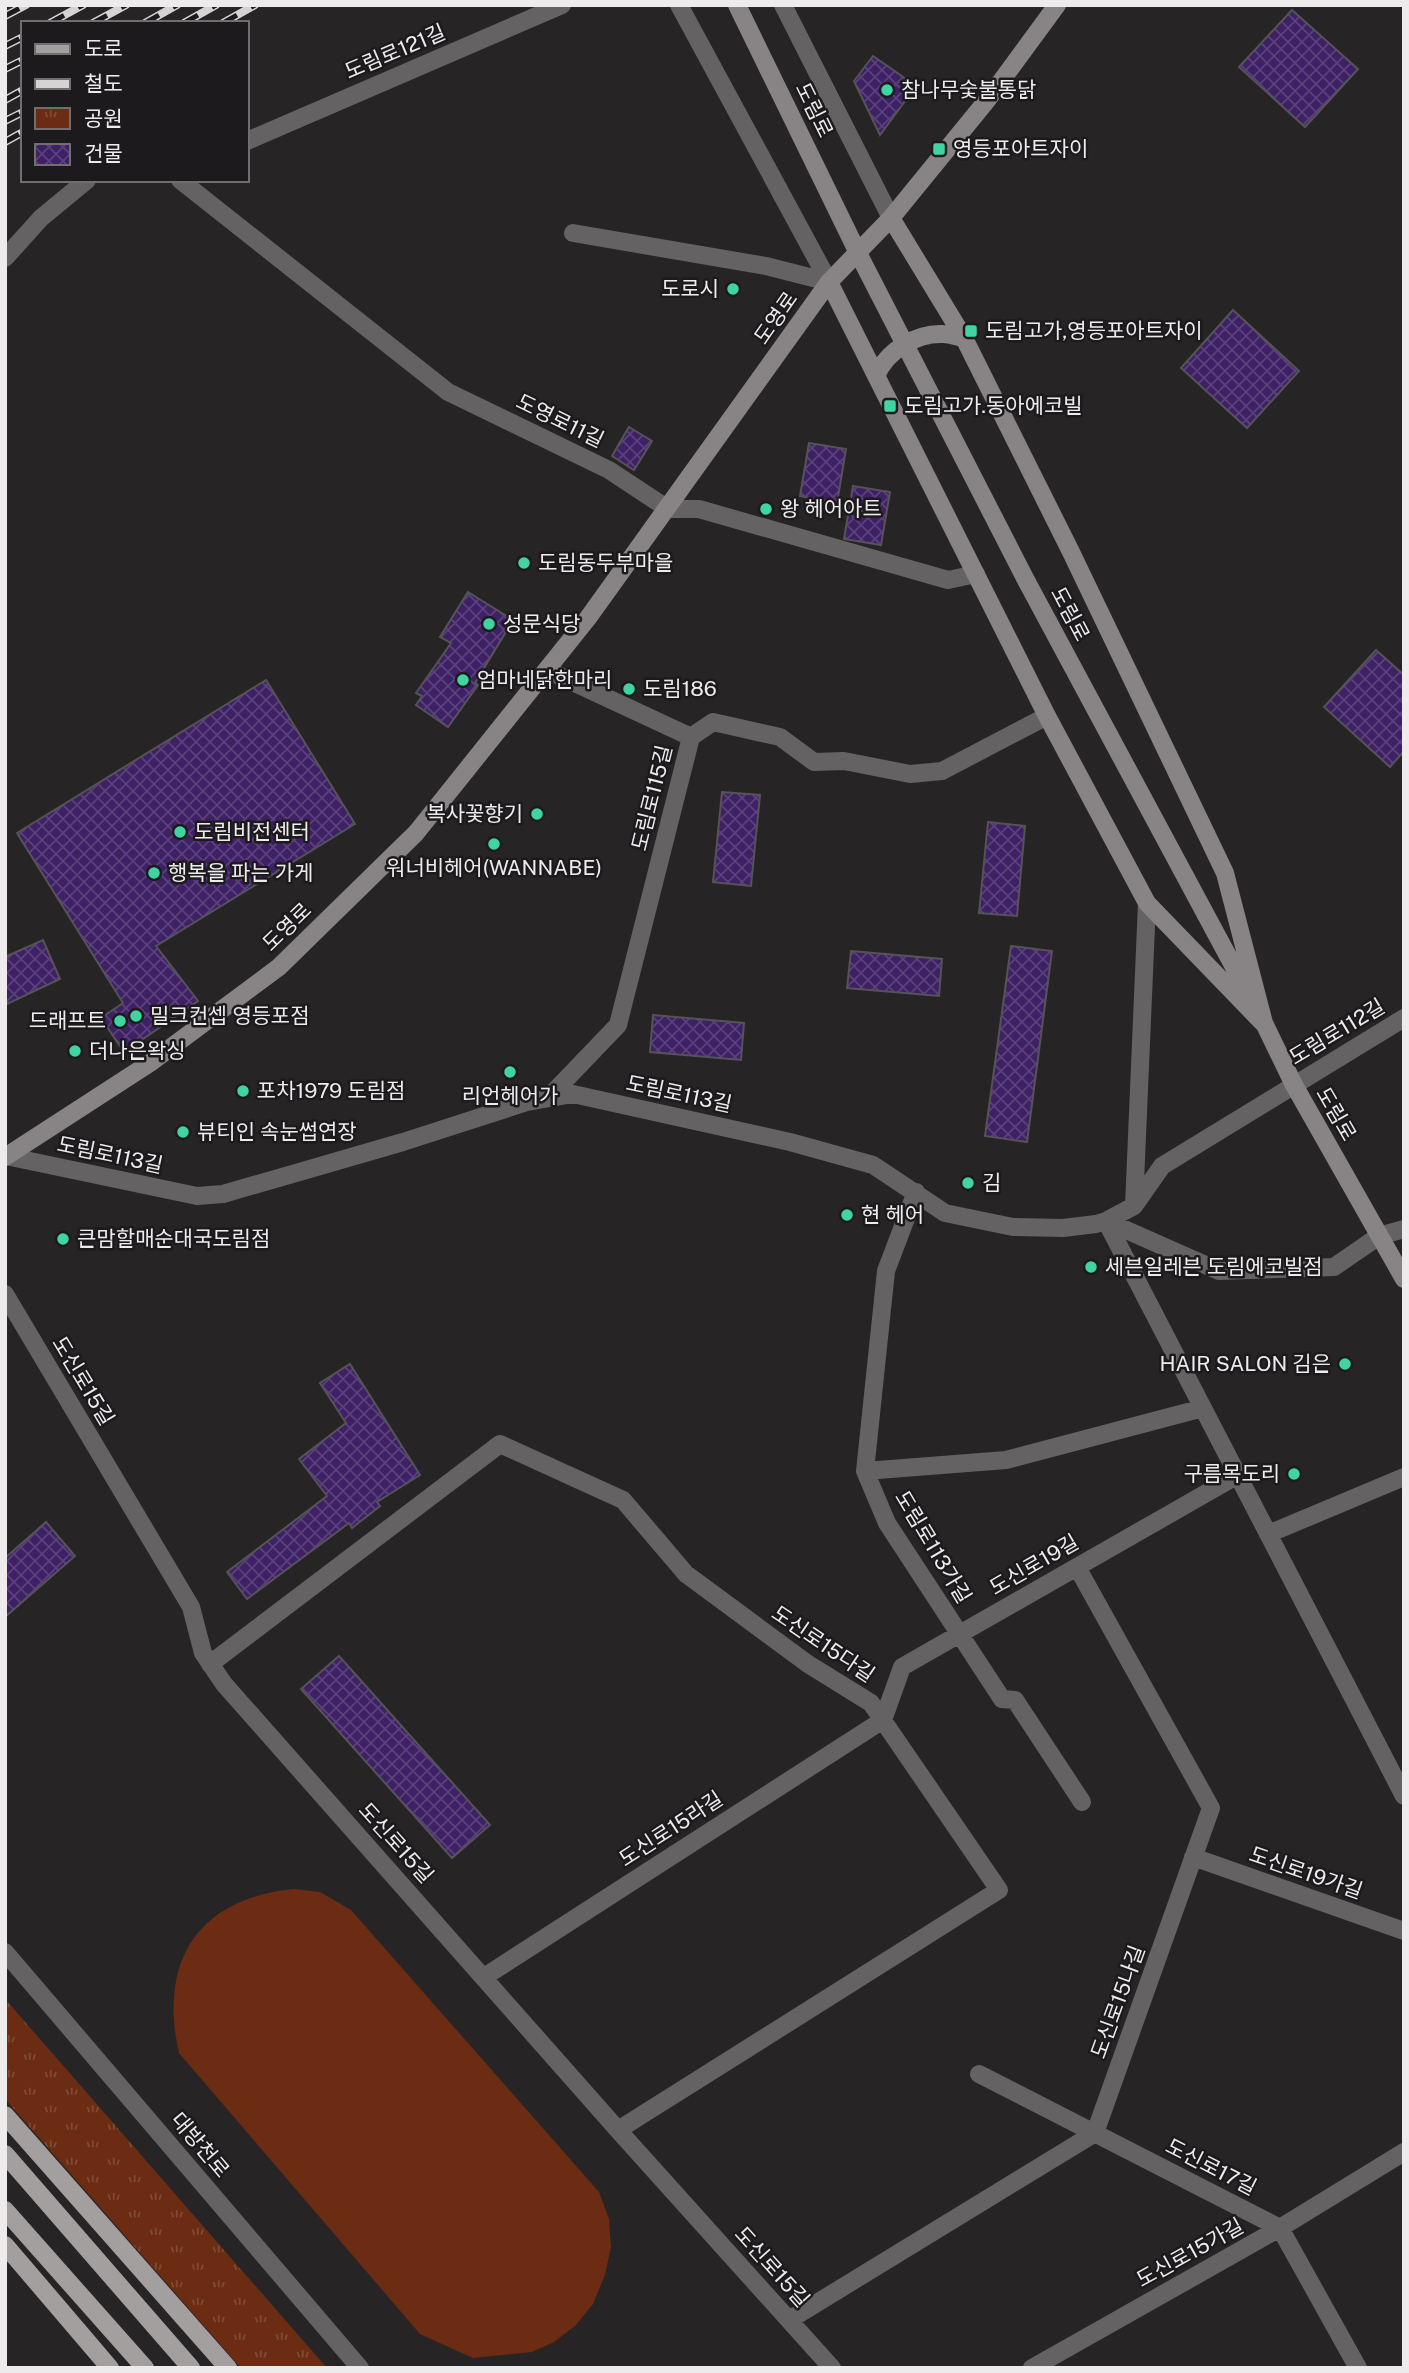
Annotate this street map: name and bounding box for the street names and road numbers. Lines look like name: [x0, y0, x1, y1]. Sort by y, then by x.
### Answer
street label: 도림로121길: [341, 19, 449, 84]
street label: 도림로: [791, 78, 838, 141]
street label: 도영로: [749, 287, 802, 349]
street label: 도영로11길: [512, 389, 608, 452]
street label: 도림로: [1046, 582, 1095, 645]
street label: 도림로115길: [626, 743, 677, 853]
street label: 도영로: [257, 898, 316, 956]
street label: 도림로112길: [1284, 993, 1389, 1070]
street label: 도림로113길: [624, 1070, 734, 1117]
street label: 도림로: [1311, 1082, 1362, 1145]
street label: 도림로113길: [55, 1131, 165, 1178]
street label: 도신로15길: [47, 1332, 120, 1430]
street label: 도림로113가길: [890, 1486, 977, 1608]
street label: 도신로19길: [985, 1529, 1083, 1600]
street label: 도신로15다길: [767, 1600, 879, 1687]
street label: 도신로15라길: [614, 1786, 727, 1871]
street label: 도신로15길: [354, 1797, 439, 1888]
street label: 도신로19가길: [1246, 1841, 1366, 1904]
street label: 도신로15나길: [1086, 1942, 1150, 2062]
street label: 대방천로: [166, 2107, 235, 2182]
street label: 도신로17길: [1162, 2133, 1261, 2200]
street label: 도신로15가길: [1132, 2213, 1248, 2292]
street label: 도신로15길: [730, 2221, 815, 2312]

